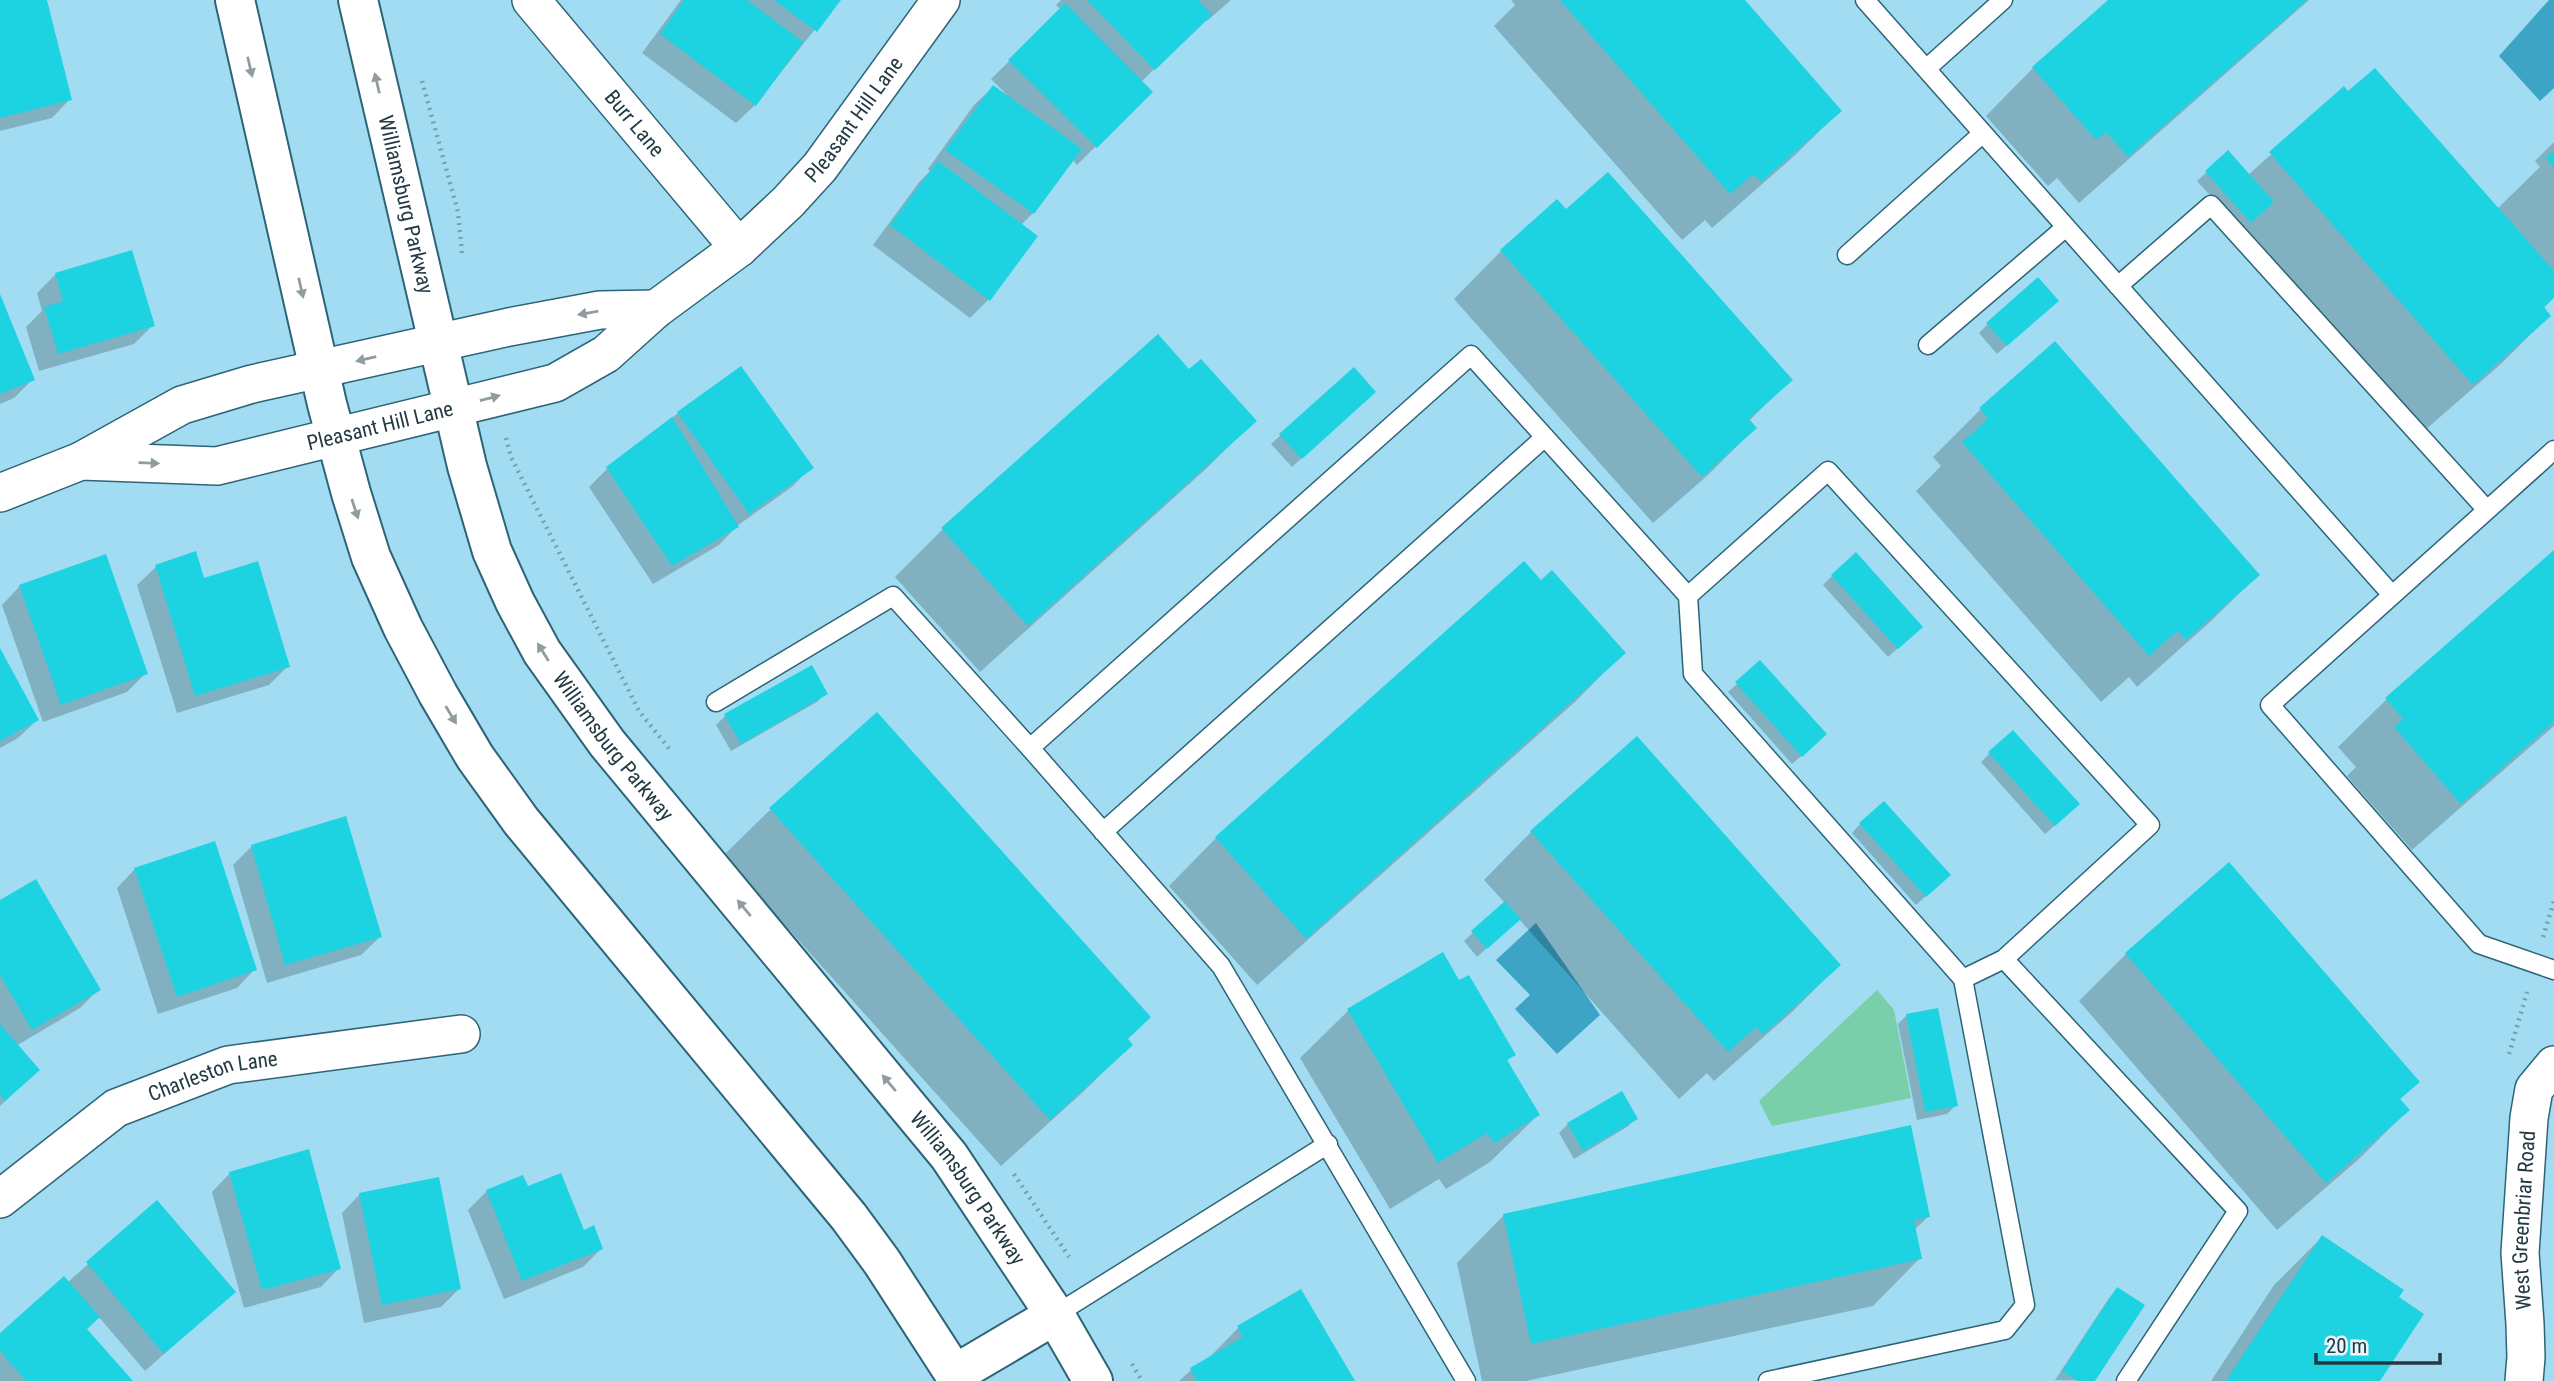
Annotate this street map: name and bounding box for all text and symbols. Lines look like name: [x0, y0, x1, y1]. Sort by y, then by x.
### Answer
street label: Pleasant Hill Lane: [800, 52, 908, 187]
one-way arrow: [245, 56, 256, 78]
one-way arrow: [372, 72, 383, 94]
street label: Burr Lane: [600, 85, 669, 162]
street label: Williamsburg Parkway: [373, 113, 438, 296]
one-way arrow: [295, 277, 306, 299]
one-way arrow: [577, 307, 599, 318]
one-way arrow: [355, 354, 377, 365]
one-way arrow: [480, 393, 501, 403]
street label: Pleasant Hill Lane: [305, 396, 456, 455]
one-way arrow: [138, 457, 160, 469]
one-way arrow: [351, 499, 361, 520]
one-way arrow: [536, 642, 549, 662]
street label: Williamsburg Parkway: [548, 667, 679, 826]
one-way arrow: [444, 705, 456, 725]
one-way arrow: [736, 899, 751, 917]
street label: Charleston Lane: [145, 1047, 279, 1107]
one-way arrow: [882, 1074, 897, 1091]
street label: Williamsburg Parkway: [905, 1107, 1030, 1270]
street label: West Greenbriar Road: [2508, 1130, 2540, 1311]
scale bar: [2316, 1322, 2440, 1366]
text: 20 m: [2326, 1334, 2367, 1358]

